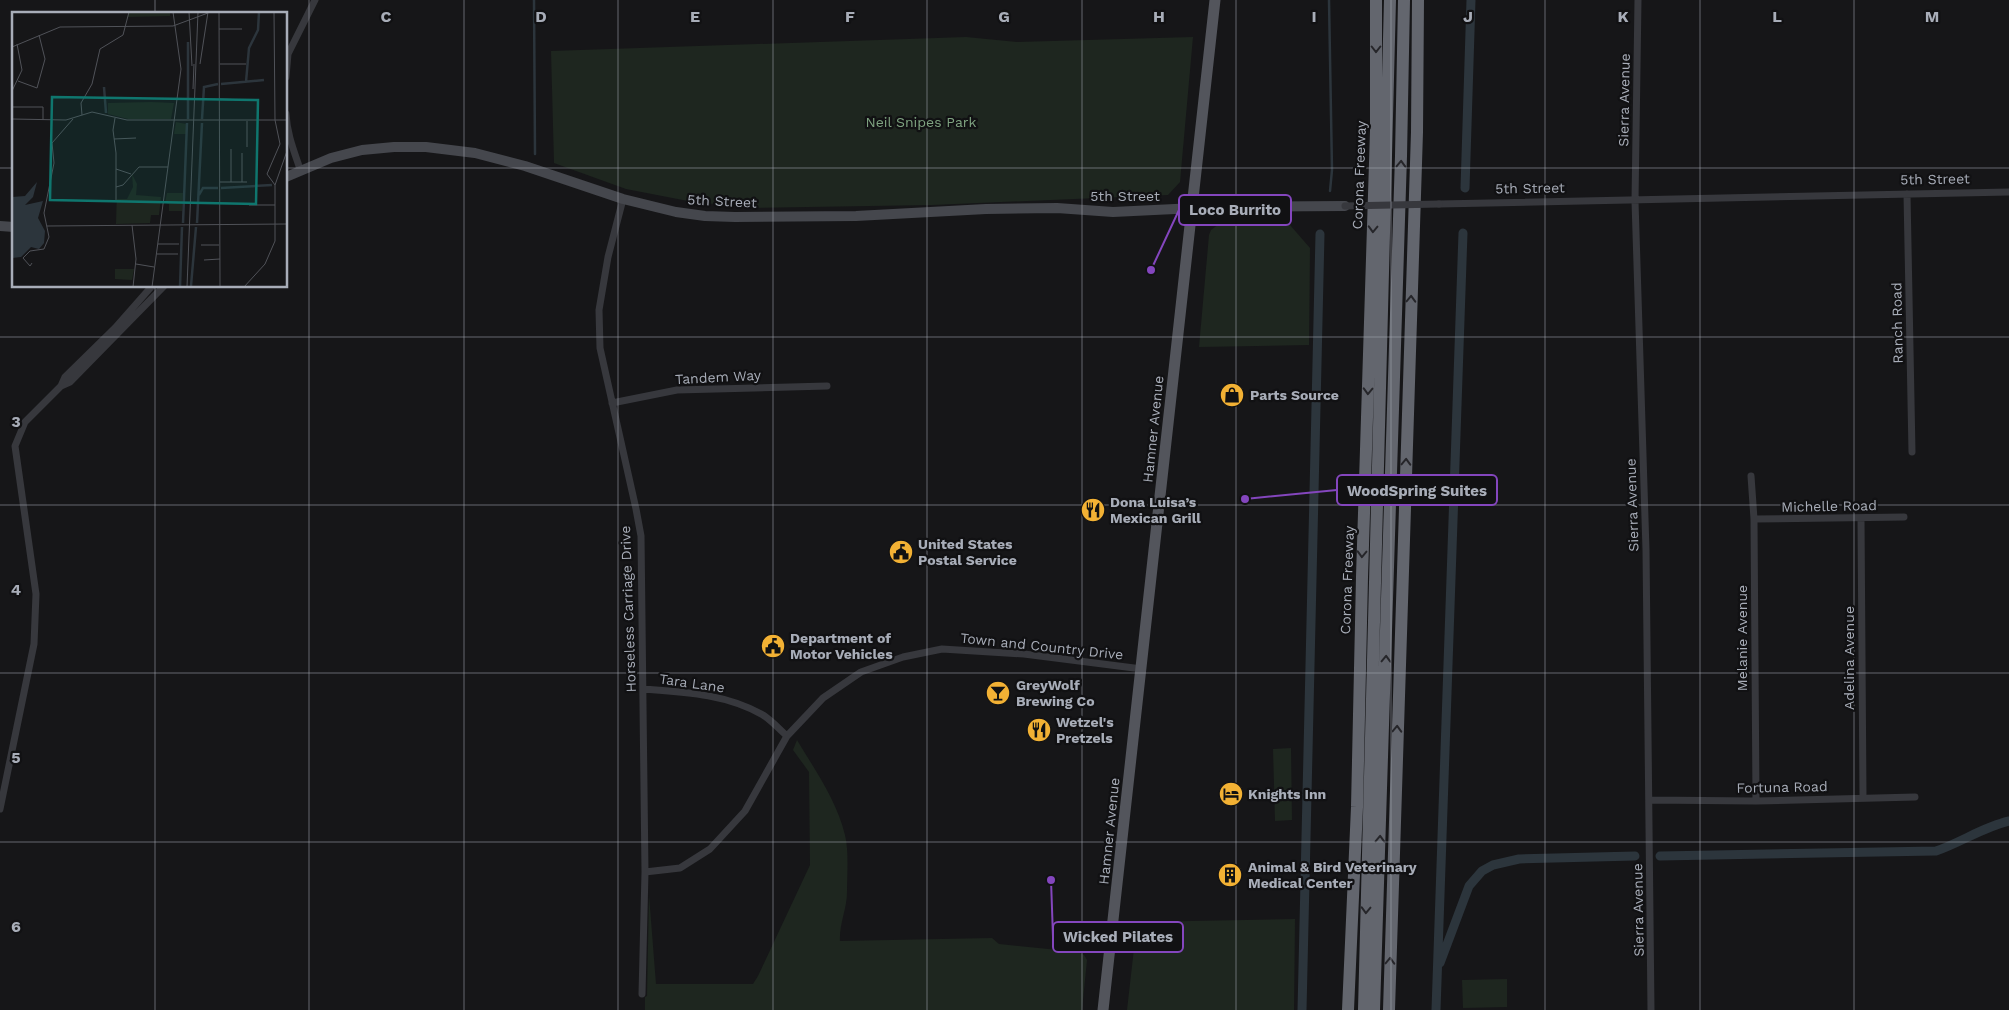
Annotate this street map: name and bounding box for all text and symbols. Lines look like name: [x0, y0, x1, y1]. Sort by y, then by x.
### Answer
text: C: [381, 7, 392, 26]
text: D: [535, 7, 547, 26]
text: E: [690, 7, 700, 26]
text: F: [845, 7, 855, 26]
text: G: [998, 7, 1010, 26]
text: H: [1153, 7, 1165, 26]
text: I: [1311, 7, 1317, 26]
text: J: [1463, 7, 1473, 26]
text: K: [1617, 7, 1629, 26]
text: L: [1772, 7, 1782, 26]
text: M: [1925, 7, 1939, 26]
inset map: [12, 12, 288, 288]
one-way arrow: [1371, 45, 1381, 53]
street label: Sierra Avenue: [1615, 53, 1633, 147]
park label: Neil Snipes Park: [866, 114, 977, 130]
street label: Corona Freeway: [1349, 120, 1369, 230]
one-way arrow: [1396, 160, 1406, 168]
street label: 5th Street: [1900, 170, 1970, 188]
street label: 5th Street: [1495, 179, 1565, 197]
street label: 5th Street: [1090, 188, 1160, 204]
street label: 5th Street: [687, 191, 757, 211]
callout: Loco Burrito: [1179, 195, 1291, 225]
text: Loco Burrito: [1189, 201, 1281, 219]
one-way arrow: [1368, 225, 1378, 233]
street label: Ranch Road: [1888, 282, 1906, 364]
one-way arrow: [1406, 295, 1416, 302]
street label: Tandem Way: [675, 367, 762, 387]
street label: Hamner Avenue: [1139, 375, 1167, 483]
shop icon: Parts Source: [1219, 382, 1245, 408]
place label: Parts Source: [1250, 387, 1339, 403]
one-way arrow: [1362, 387, 1373, 395]
text: 3: [11, 412, 21, 431]
one-way arrow: [1401, 457, 1411, 465]
street label: Sierra Avenue: [1622, 458, 1642, 552]
callout: WoodSpring Suites: [1337, 475, 1497, 505]
text: WoodSpring Suites: [1347, 482, 1487, 500]
place label: Dona Luisa’s Mexican Grill: [1110, 494, 1201, 526]
restaurant icon: Dona Luisa’s Mexican Grill: [1080, 497, 1106, 523]
street label: Michelle Road: [1781, 497, 1877, 515]
street label: Horseless Carriage Drive: [617, 525, 639, 693]
street label: Corona Freeway: [1337, 525, 1357, 635]
place label: United States Postal Service: [918, 536, 1017, 568]
public building icon: United States Postal Service: [888, 539, 914, 565]
one-way arrow: [1357, 550, 1368, 558]
text: 4: [11, 580, 21, 599]
street label: Melanie Avenue: [1734, 585, 1750, 691]
street label: Adelina Avenue: [1841, 606, 1857, 710]
street label: Town and Country Drive: [960, 629, 1124, 663]
place label: Department of Motor Vehicles: [790, 630, 893, 662]
public building icon: Department of Motor Vehicles: [760, 633, 786, 659]
one-way arrow: [1381, 655, 1391, 662]
street label: Tara Lane: [658, 670, 726, 696]
place label: GreyWolf Brewing Co: [1016, 677, 1095, 709]
bar icon: GreyWolf Brewing Co: [985, 680, 1011, 706]
place label: Wetzel's Pretzels: [1056, 714, 1114, 746]
restaurant icon: Wetzel's Pretzels: [1026, 717, 1052, 743]
one-way arrow: [1392, 725, 1402, 732]
text: 5: [11, 748, 21, 767]
street label: Hamner Avenue: [1095, 777, 1123, 885]
street label: Fortuna Road: [1736, 778, 1828, 796]
hotel icon: Knights Inn: [1218, 781, 1244, 807]
place label: Knights Inn: [1248, 786, 1326, 802]
one-way arrow: [1375, 835, 1385, 842]
place label: Animal & Bird Veterinary Medical Center: [1248, 859, 1417, 891]
building icon: Animal & Bird Veterinary Medical Center: [1217, 862, 1243, 888]
street label: Sierra Avenue: [1629, 863, 1647, 957]
one-way arrow: [1361, 906, 1372, 914]
text: 6: [11, 917, 21, 936]
callout: Wicked Pilates: [1053, 922, 1183, 952]
text: Wicked Pilates: [1063, 928, 1173, 946]
one-way arrow: [1385, 957, 1395, 965]

